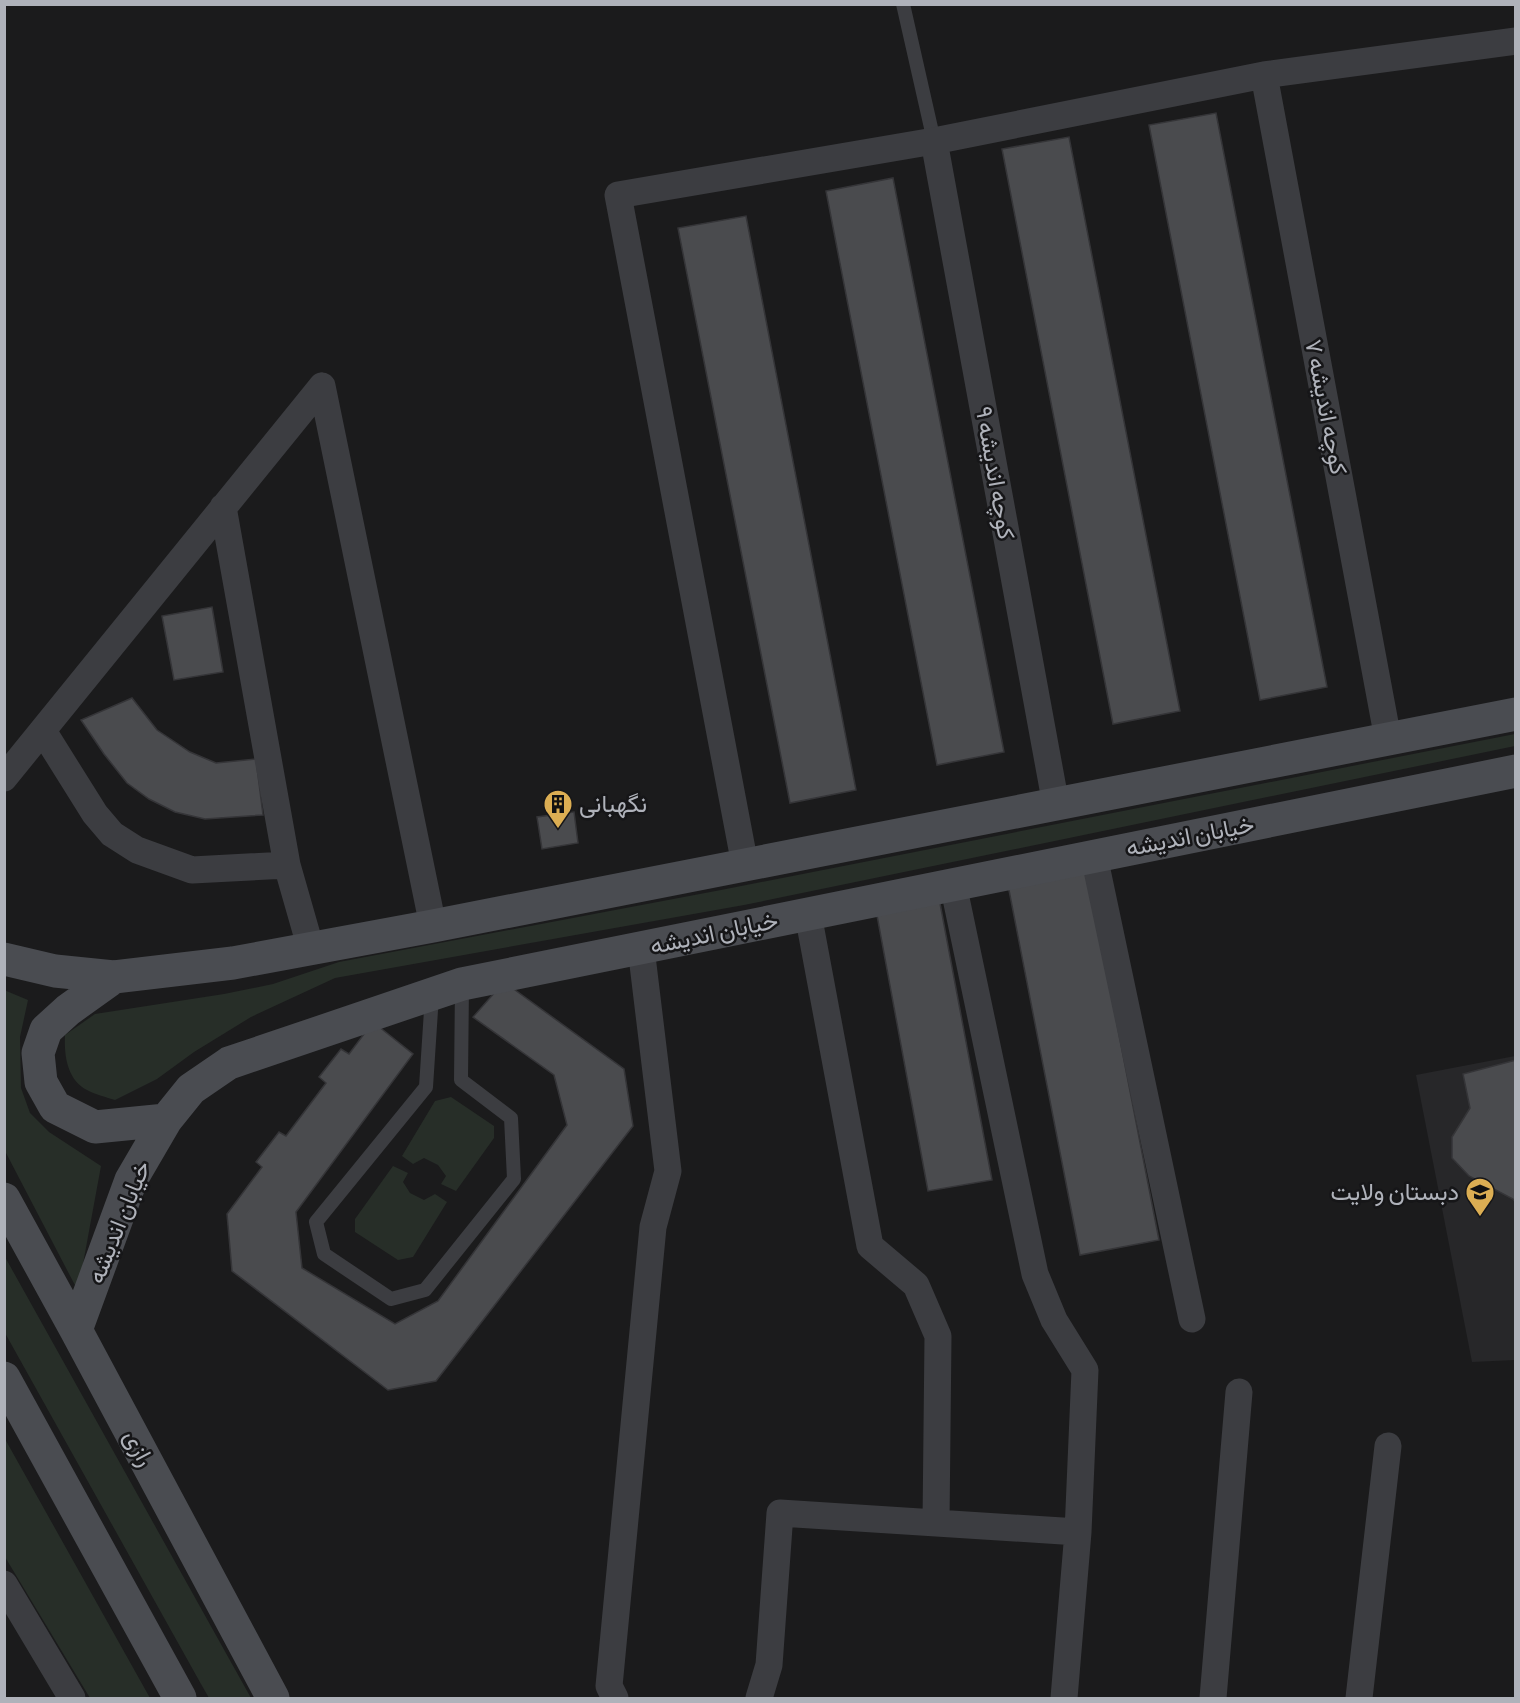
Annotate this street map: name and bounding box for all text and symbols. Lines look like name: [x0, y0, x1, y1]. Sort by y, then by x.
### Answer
street label: کوچه اندیشه ۷: [1297, 338, 1350, 477]
street label: کوچه اندیشه ۹: [968, 405, 1018, 542]
building icon: نگهبانی: [542, 788, 574, 830]
place label: نگهبانی: [579, 792, 647, 819]
street label: خیابان اندیشه: [1124, 813, 1256, 862]
street label: خیابان اندیشه: [648, 909, 780, 960]
street label: خیابان اندیشه: [84, 1158, 156, 1288]
school or university icon: دبستان ولایت: [1464, 1176, 1496, 1218]
place label: دبستان ولایت: [1330, 1181, 1459, 1207]
street label: رازی: [117, 1426, 157, 1472]

